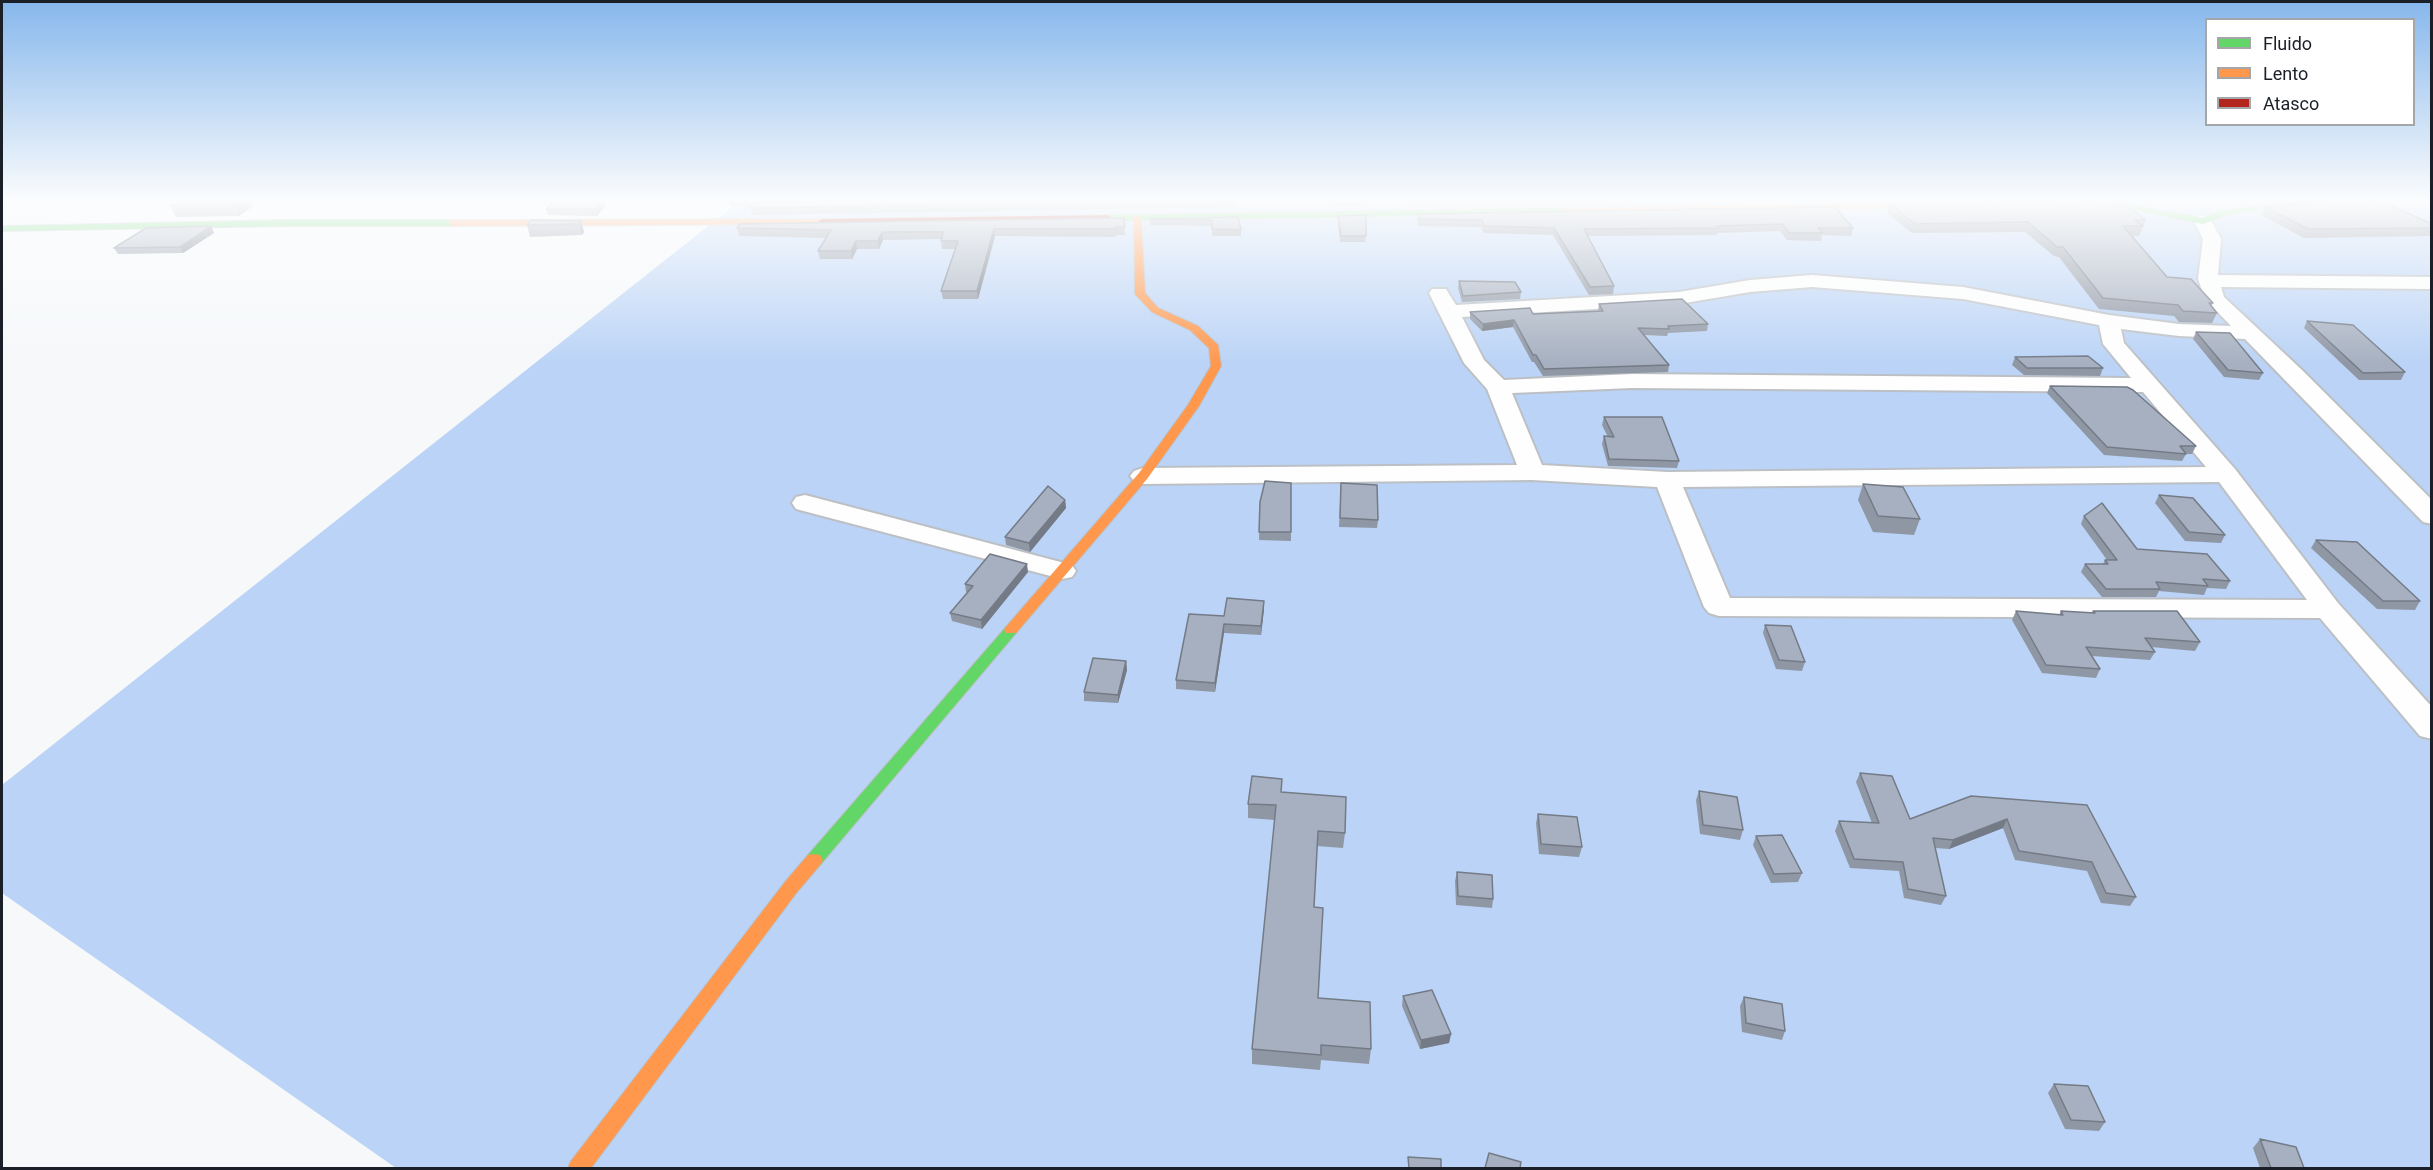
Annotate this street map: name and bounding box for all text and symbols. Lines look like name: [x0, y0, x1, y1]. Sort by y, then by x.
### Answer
legend: [2205, 18, 2415, 126]
text: Fluido: [2263, 33, 2312, 54]
text: Lento: [2263, 63, 2308, 84]
text: Atasco: [2263, 93, 2319, 114]

